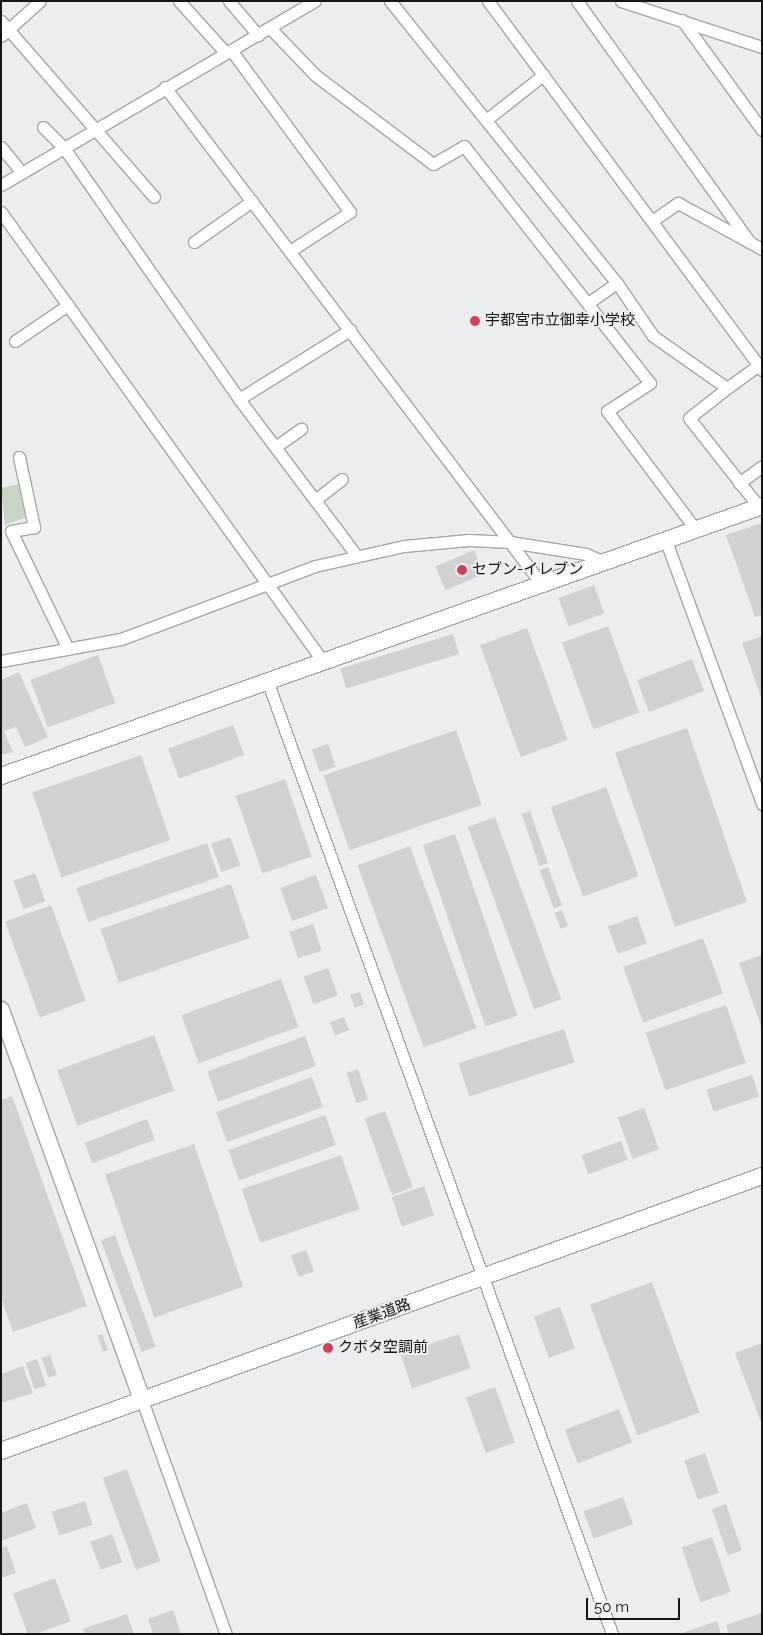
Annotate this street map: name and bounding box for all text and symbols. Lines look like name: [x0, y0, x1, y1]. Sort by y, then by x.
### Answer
place label: 宇都宮市立御幸小学校: [485, 312, 635, 330]
marker: 宇都宮市立御幸小学校: [469, 315, 481, 327]
place label: セブン-イレブン: [472, 561, 583, 579]
marker: セブン-イレブン: [456, 564, 468, 576]
street label: 産業道路: [351, 1295, 413, 1333]
place label: クボタ空調前: [338, 1339, 428, 1357]
marker: クボタ空調前: [322, 1342, 334, 1354]
scale bar: [588, 1588, 682, 1620]
text: 50 m: [594, 1598, 629, 1616]

